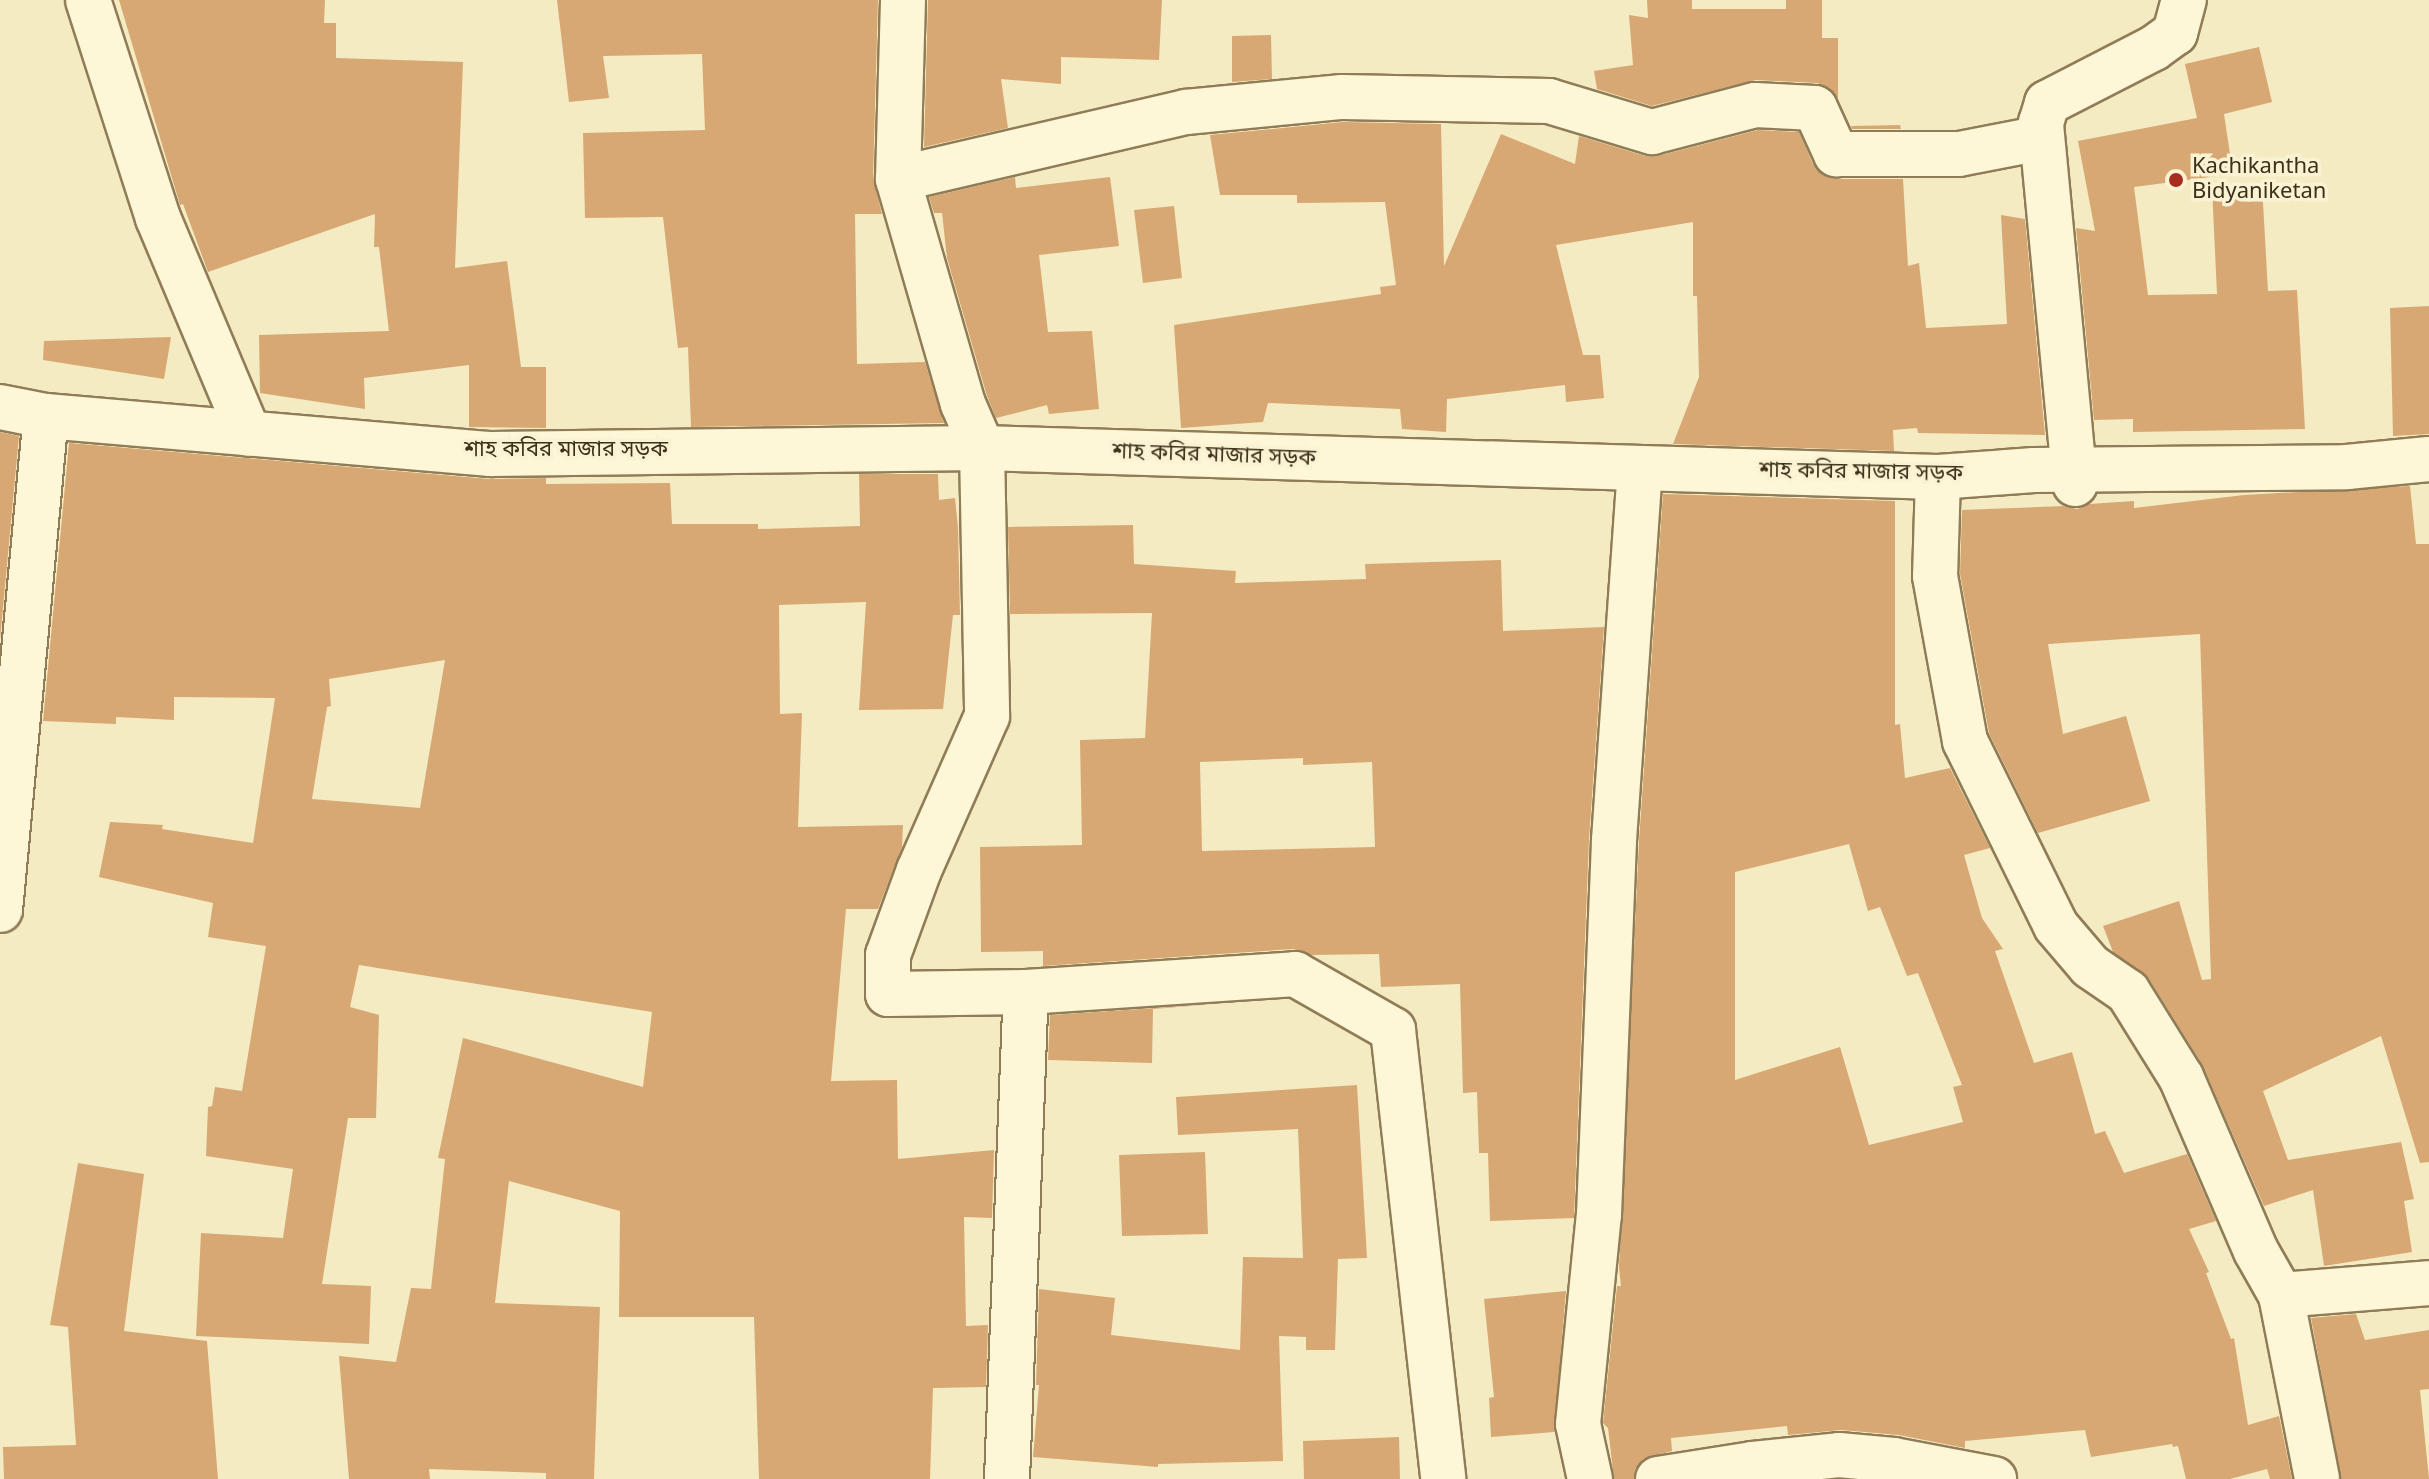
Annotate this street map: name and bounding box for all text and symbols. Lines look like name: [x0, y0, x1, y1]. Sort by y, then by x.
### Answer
place label: Kachikantha Bidyaniketan: [2192, 154, 2326, 206]
marker: Kachikantha Bidyaniketan: [2167, 171, 2185, 189]
street label: শাহ কবির মাজার সড়ক: [464, 438, 668, 464]
street label: শাহ কবির মাজার সড়ক: [1112, 439, 1316, 473]
street label: শাহ কবির মাজার সড়ক: [1759, 458, 1963, 488]

